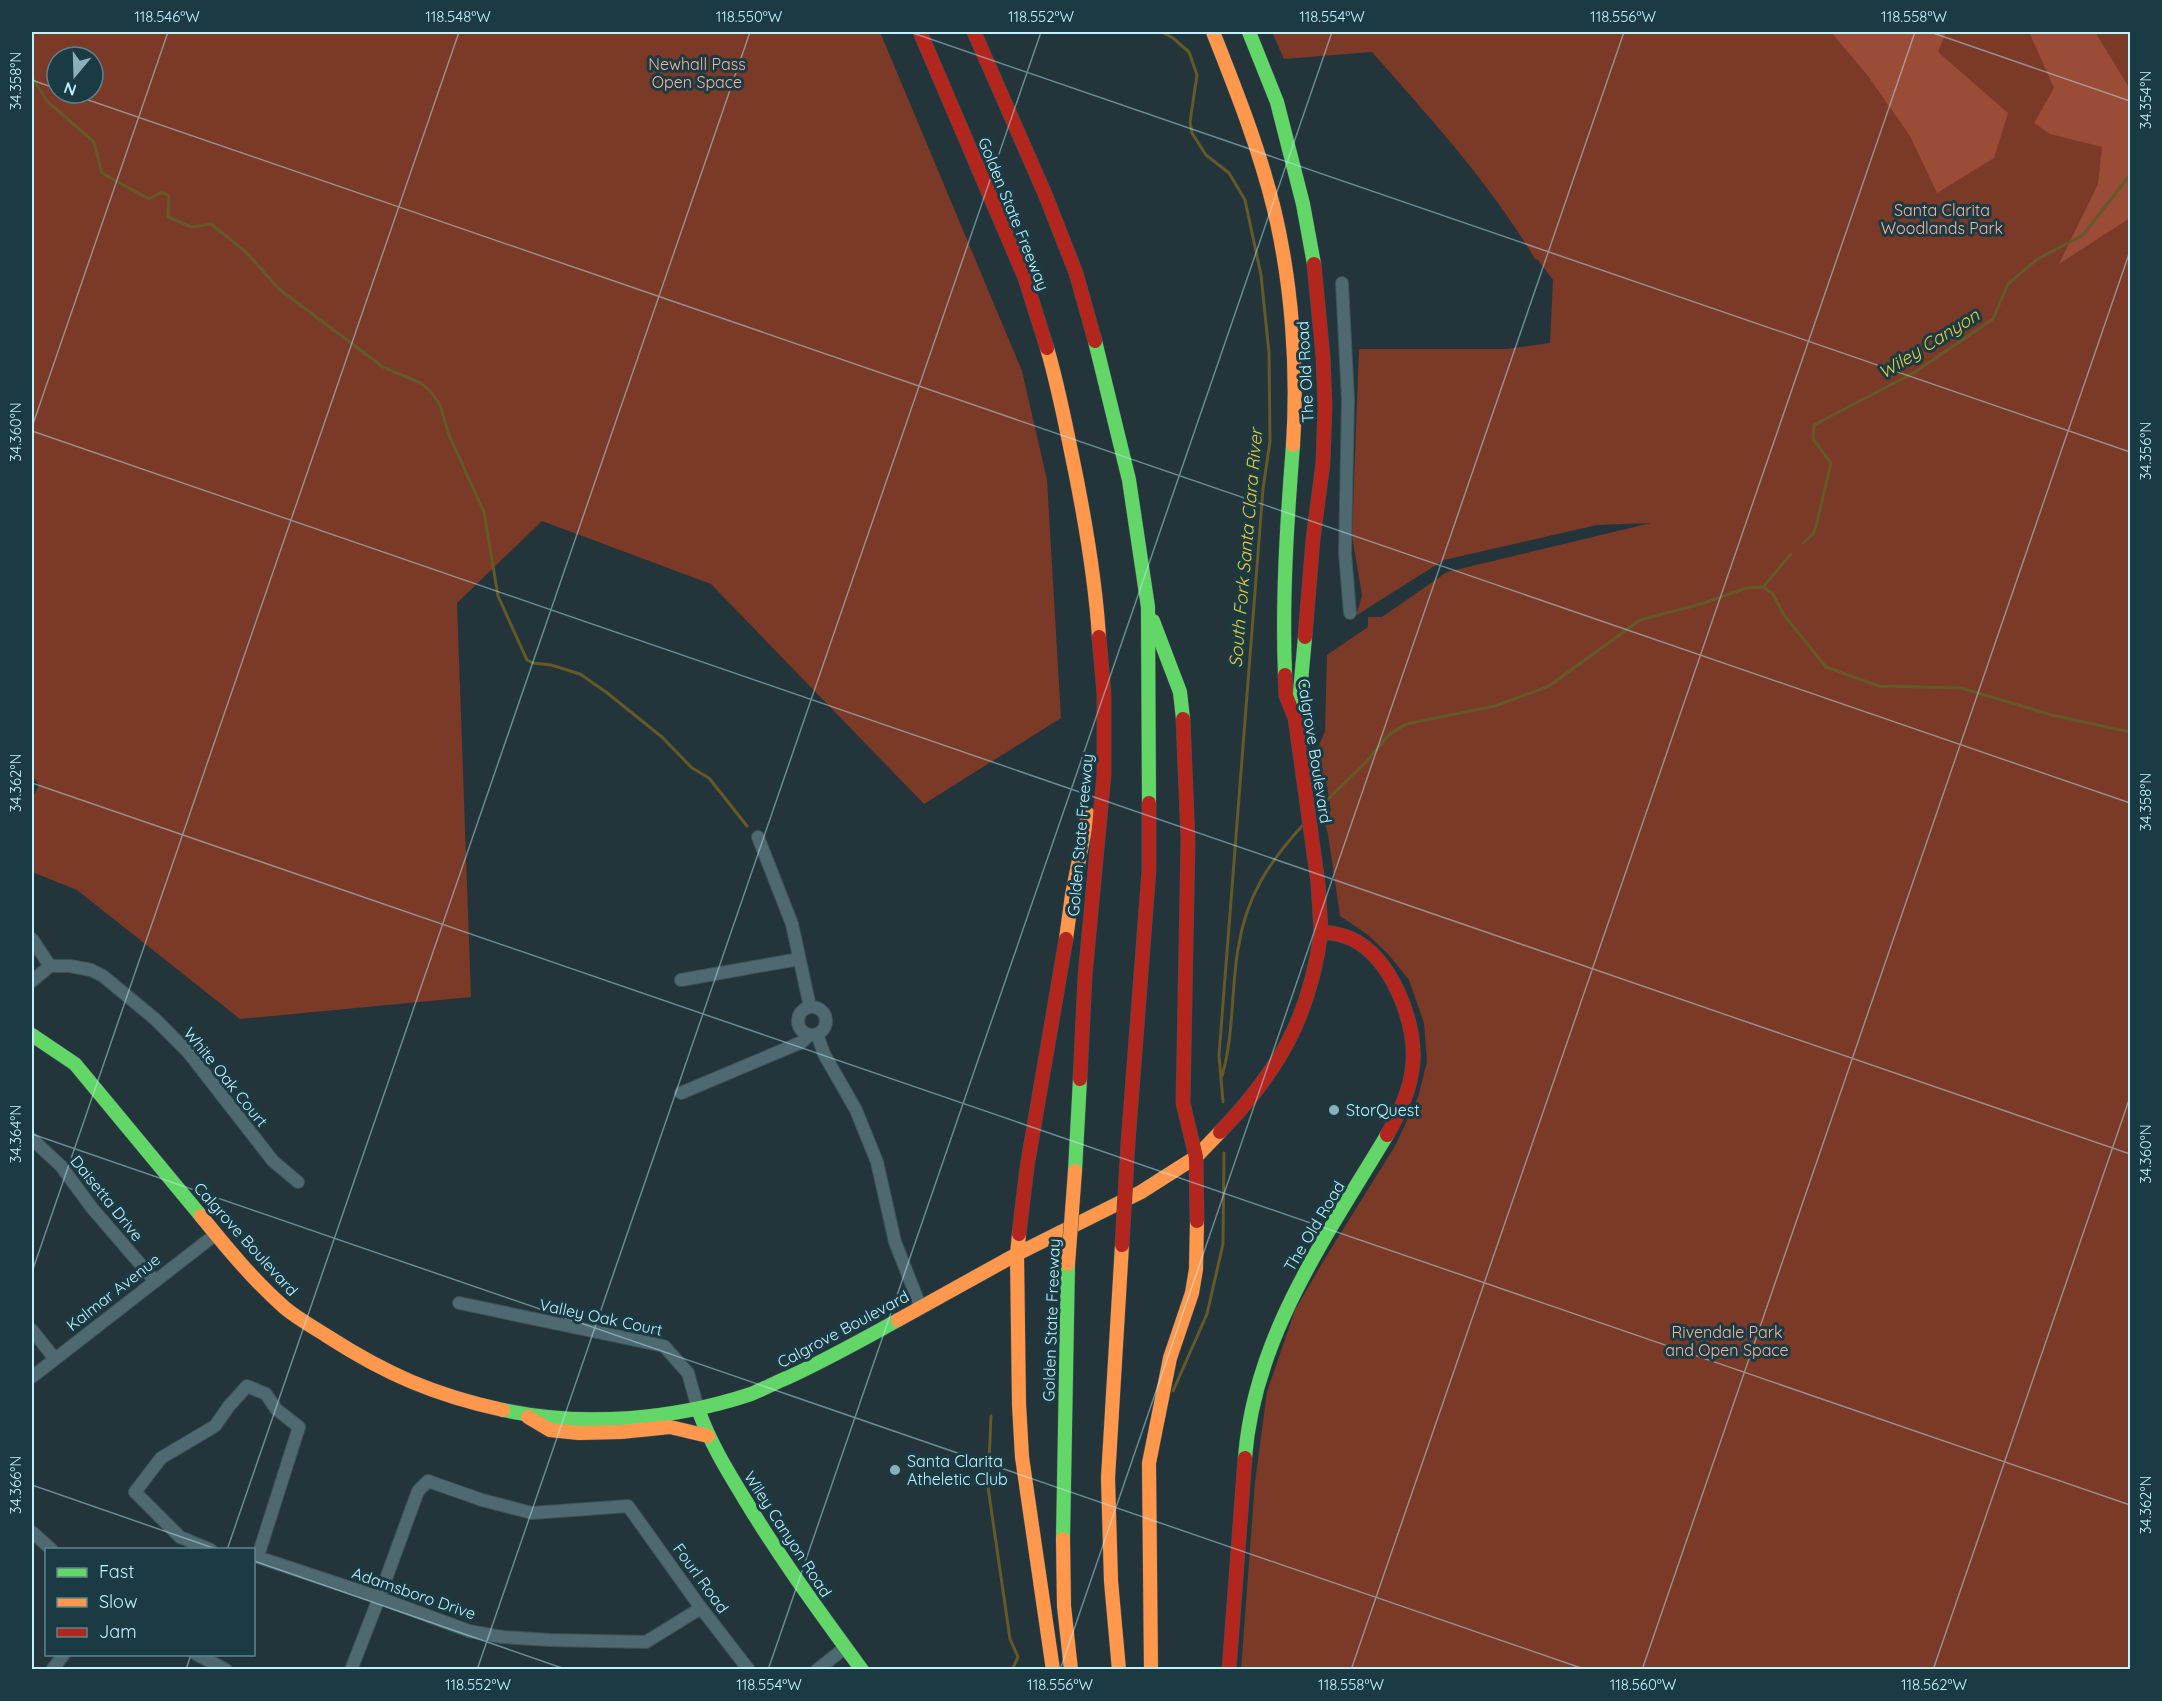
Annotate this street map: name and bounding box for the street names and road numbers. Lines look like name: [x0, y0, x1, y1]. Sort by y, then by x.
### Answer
street label: Golden State Freeway: [974, 135, 1054, 293]
street label: The Old Road: [1292, 321, 1318, 423]
street label: Calgrove Boulevard: [1294, 677, 1336, 825]
street label: Golden State Freeway: [1063, 753, 1097, 917]
street label: White Oak Court: [180, 1023, 272, 1131]
street label: Daisetta Drive: [66, 1151, 148, 1245]
street label: The Old Road: [1279, 1177, 1349, 1275]
street label: Calgrove Boulevard: [190, 1178, 302, 1300]
street label: Golden State Freeway: [1038, 1238, 1064, 1402]
street label: Kalmar Avenue: [62, 1249, 164, 1335]
street label: Calgrove Boulevard: [774, 1286, 912, 1372]
street label: Valley Oak Court: [538, 1294, 664, 1340]
street label: Wiley Canyon Road: [740, 1467, 836, 1601]
street label: Fourl Road: [669, 1539, 733, 1617]
street label: Adamsboro Drive: [349, 1562, 479, 1624]

